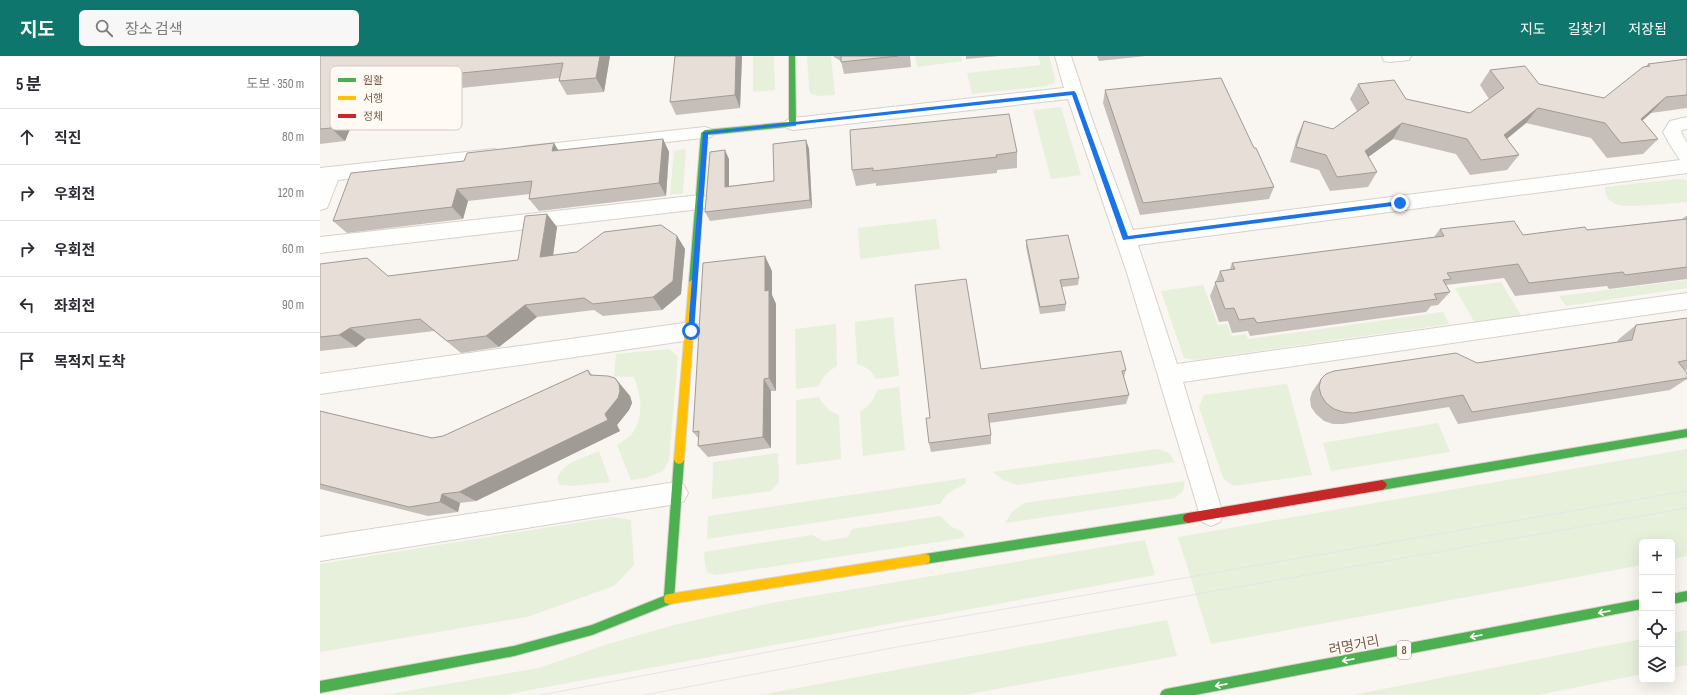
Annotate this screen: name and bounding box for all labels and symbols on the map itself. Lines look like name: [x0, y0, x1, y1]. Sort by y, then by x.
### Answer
legend: [330, 66, 462, 130]
text: 원활: [363, 74, 383, 87]
text: 서행: [363, 92, 383, 105]
text: 정체: [363, 110, 383, 123]
route end: [1391, 194, 1409, 212]
route start: [682, 322, 700, 340]
one-way arrow: [1598, 608, 1611, 616]
street label: 려명거리: [1327, 632, 1381, 659]
one-way arrow: [1470, 632, 1483, 640]
road number: 8: [1397, 641, 1411, 659]
one-way arrow: [1342, 657, 1355, 665]
one-way arrow: [1214, 681, 1227, 689]

